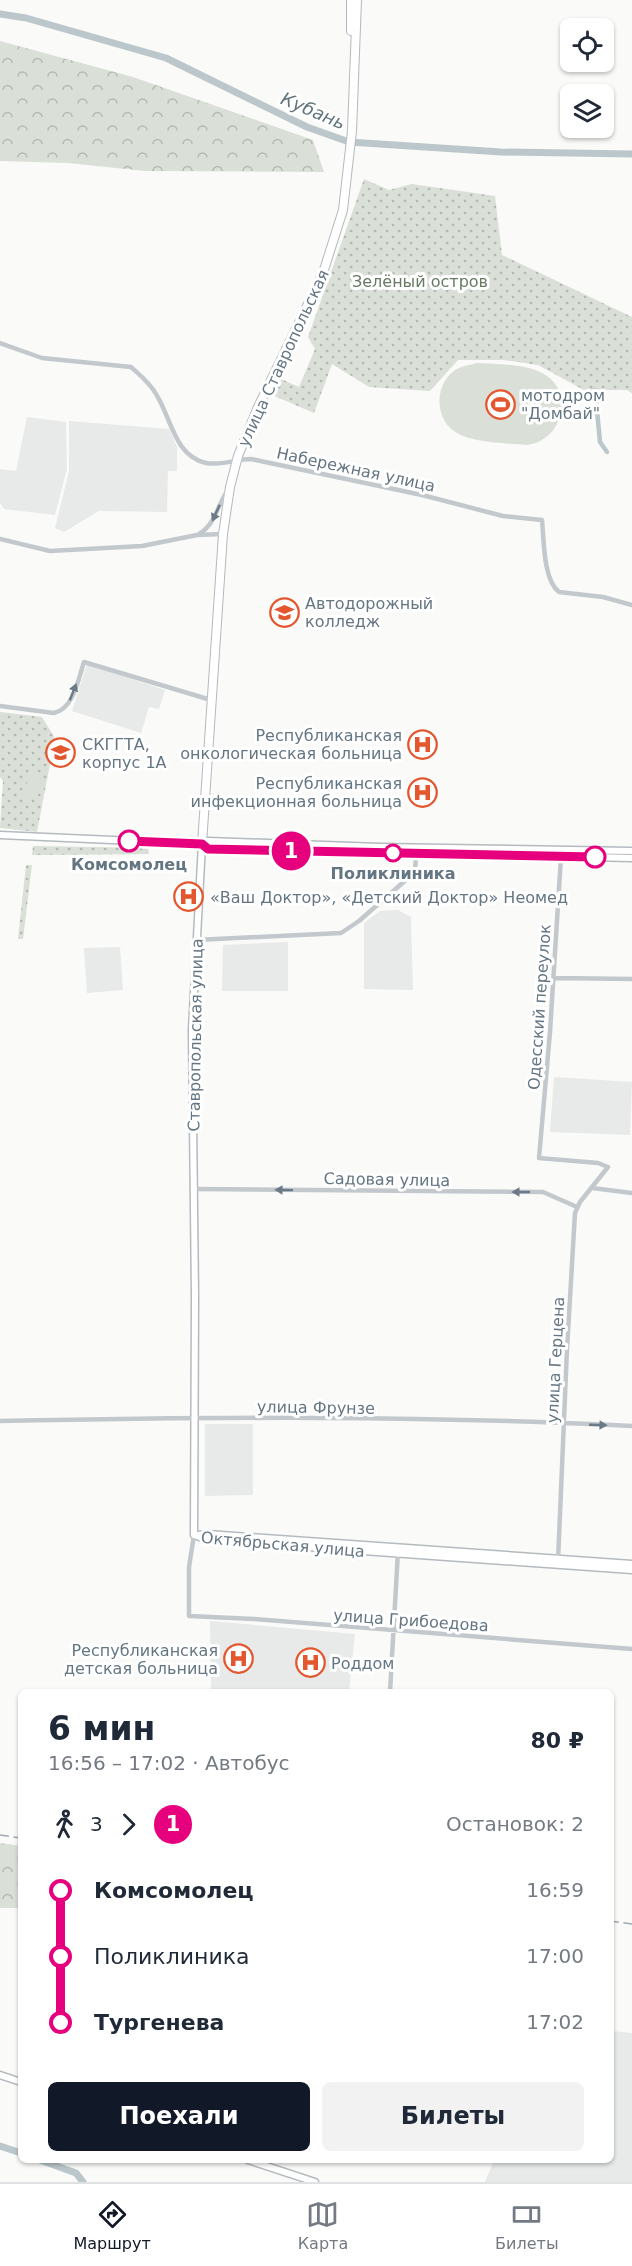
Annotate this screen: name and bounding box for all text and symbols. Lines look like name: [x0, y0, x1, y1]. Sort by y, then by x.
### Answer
map controls: [560, 18, 614, 138]
button: locate: [560, 18, 614, 72]
button: layers: [560, 84, 614, 138]
water label: Кубань: [278, 88, 349, 133]
street label: улица Ставропольская: [234, 267, 333, 450]
park label: Зелёный остров: [352, 272, 488, 291]
place label: мотодром "Домбай": [521, 386, 605, 423]
sports icon: мотодром "Домбай": [484, 388, 516, 420]
street label: Набережная улица: [275, 443, 437, 496]
one-way arrow: [211, 505, 220, 522]
place label: Автодорожный колледж: [305, 594, 433, 631]
school or university icon: Автодорожный колледж: [268, 596, 300, 628]
one-way arrow: [69, 683, 79, 701]
place label: Республиканская онкологическая больница: [180, 726, 402, 763]
hospital icon: Республиканская онкологическая больница: [407, 728, 439, 760]
place label: СКГГТА, корпус 1А: [82, 735, 167, 772]
school or university icon: СКГГТА, корпус 1А: [45, 737, 77, 769]
place label: Республиканская инфекционная больница: [191, 774, 402, 811]
hospital icon: Республиканская инфекционная больница: [407, 776, 439, 808]
marker: Комсомолец: [118, 830, 140, 852]
line badge: 1: [272, 832, 310, 870]
text: 1: [284, 839, 298, 863]
marker: Поликлиника: [384, 844, 402, 862]
unlabelled marker: [584, 846, 606, 868]
place label: Комсомолец: [71, 855, 187, 874]
place label: Поликлиника: [330, 864, 456, 883]
hospital icon: «Ваш Доктор», «Детский Доктор» Неомед: [173, 881, 205, 913]
place label: «Ваш Доктор», «Детский Доктор» Неомед: [210, 888, 568, 907]
street label: Одесский переулок: [524, 923, 555, 1091]
street label: Ставропольская улица: [184, 938, 207, 1132]
street label: Садовая улица: [324, 1169, 450, 1190]
one-way arrow: [275, 1185, 294, 1195]
one-way arrow: [512, 1188, 531, 1197]
street label: улица Герцена: [543, 1296, 568, 1424]
street label: улица Фрунзе: [257, 1397, 375, 1418]
one-way arrow: [588, 1420, 607, 1429]
street label: Октябрьская улица: [200, 1528, 366, 1561]
street label: улица Грибоедова: [333, 1606, 489, 1635]
place label: Республиканская детская больница: [64, 1641, 218, 1678]
hospital icon: Республиканская детская больница: [223, 1643, 255, 1675]
hospital icon: Роддом: [294, 1647, 326, 1679]
place label: Роддом: [331, 1654, 394, 1673]
text: 6 мин: [48, 1709, 155, 1748]
text: 80 ₽: [530, 1728, 584, 1753]
text: 16:56 – 17:02 · Автобус: [48, 1751, 290, 1775]
icon: walk: [48, 1808, 81, 1841]
icon: forward: [112, 1808, 145, 1841]
text: 3: [90, 1812, 103, 1836]
text: 1: [166, 1812, 180, 1836]
text: Остановок: 2: [446, 1812, 584, 1836]
text: Комсомолец: [94, 1878, 254, 1903]
text: 16:59: [526, 1878, 584, 1902]
text: Поликлиника: [94, 1944, 249, 1969]
text: 17:00: [526, 1944, 584, 1968]
text: Тургенева: [94, 2010, 224, 2035]
text: 17:02: [526, 2010, 584, 2034]
button: Поехали: [48, 2082, 310, 2151]
button: Билеты: [322, 2082, 584, 2151]
tab: Маршрут: [73, 2198, 151, 2253]
tab: Карта: [298, 2198, 348, 2253]
tab: Билеты: [495, 2198, 559, 2253]

